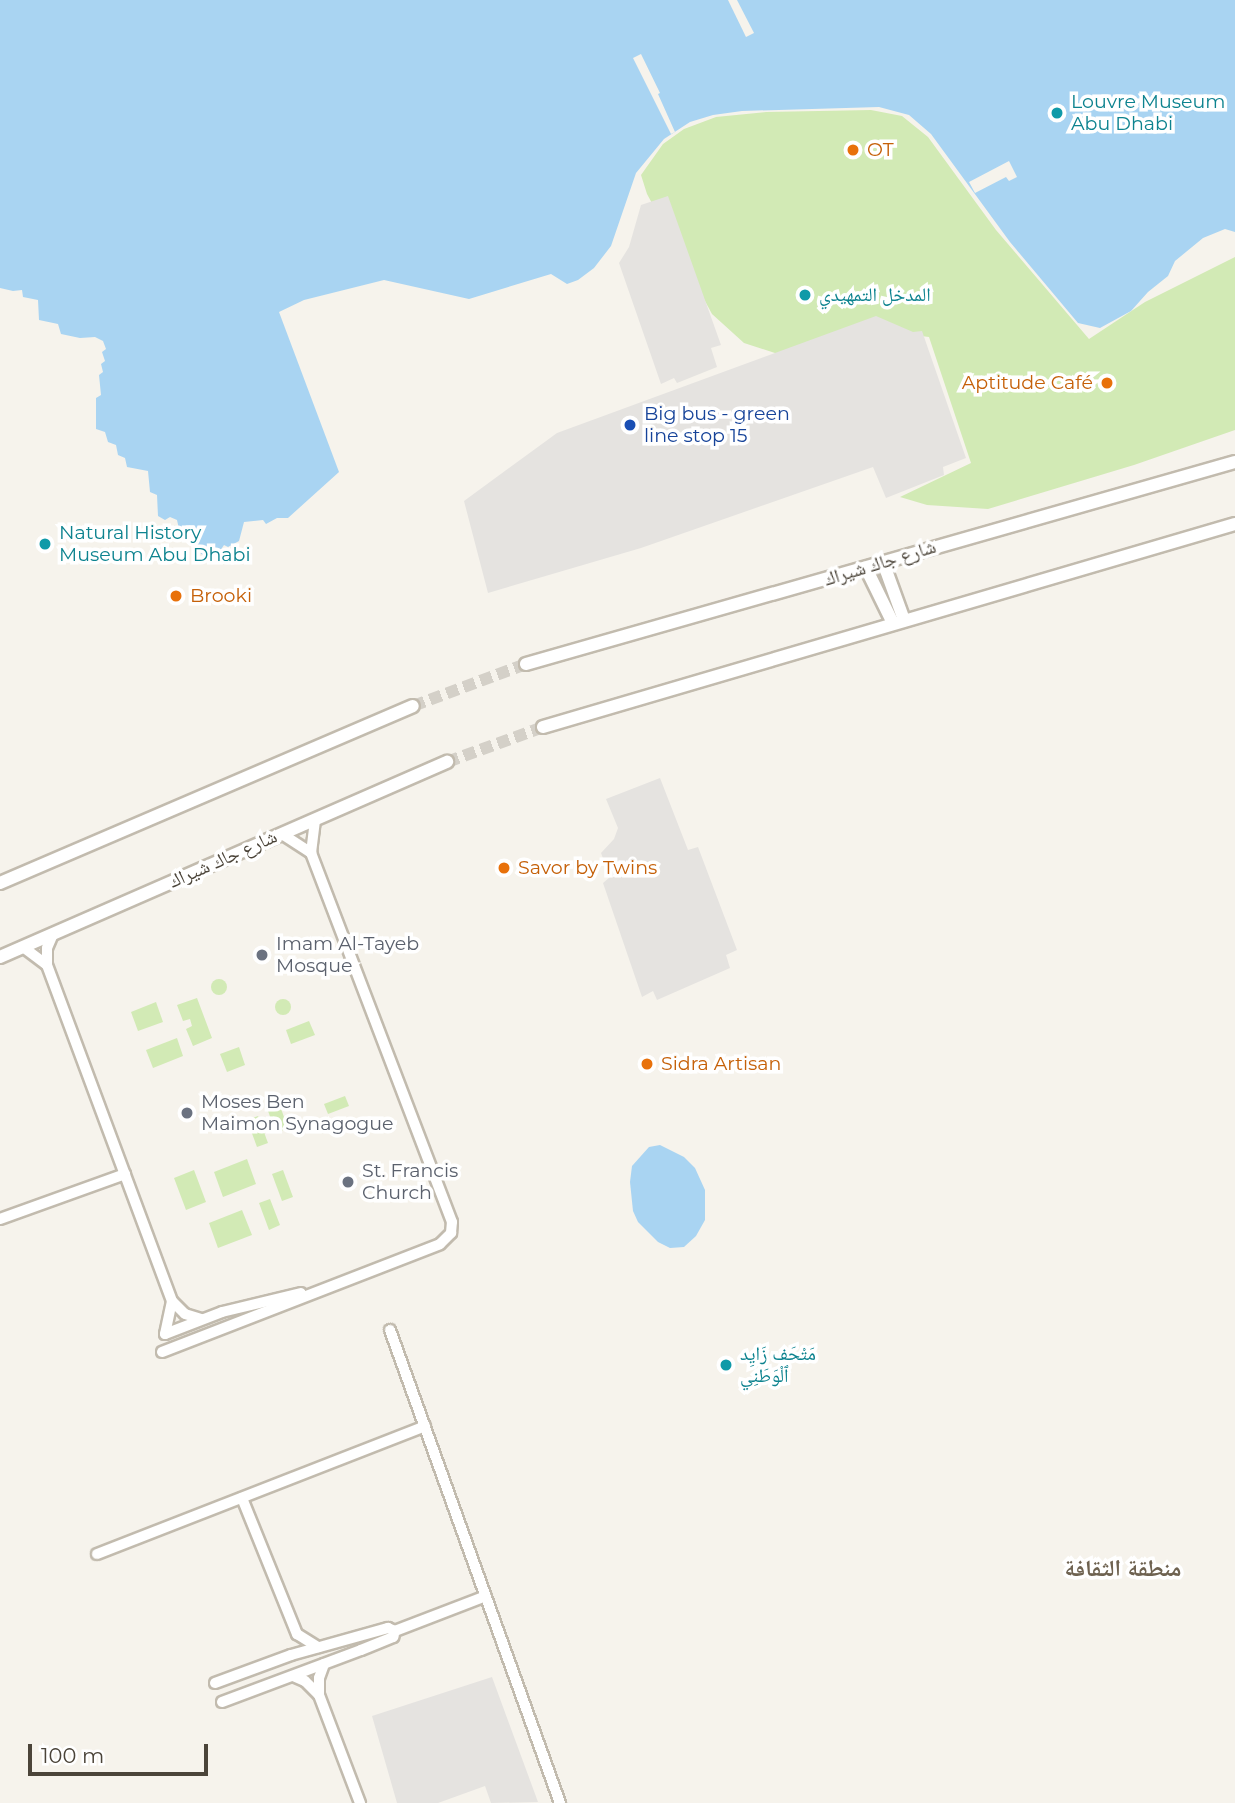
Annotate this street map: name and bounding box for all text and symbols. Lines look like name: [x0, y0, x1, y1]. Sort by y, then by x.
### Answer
place label: Louvre Museum Abu Dhabi: [1071, 91, 1225, 135]
marker: Louvre Museum Abu Dhabi: [1049, 105, 1065, 121]
place label: OT: [867, 139, 894, 161]
marker: OT: [845, 142, 861, 158]
place label: المدخل التمهيدي: [819, 284, 931, 306]
marker: المدخل التمهيدي: [797, 287, 813, 303]
place label: Aptitude Café: [962, 372, 1093, 394]
marker: Aptitude Café: [1099, 375, 1115, 391]
place label: Big bus - green line stop 15: [644, 403, 790, 447]
marker: Big bus - green line stop 15: [622, 417, 638, 433]
place label: Natural History Museum Abu Dhabi: [59, 522, 251, 566]
street label: شارع جاك شيراك: [821, 535, 939, 591]
marker: Natural History Museum Abu Dhabi: [37, 536, 53, 552]
place label: Brooki: [190, 585, 252, 607]
marker: Brooki: [168, 588, 184, 604]
street label: شارع جاك شيراك: [166, 825, 280, 893]
place label: Savor by Twins: [518, 857, 657, 879]
marker: Savor by Twins: [496, 860, 512, 876]
place label: Imam Al-Tayeb Mosque: [276, 933, 419, 977]
marker: Imam Al-Tayeb Mosque: [254, 947, 270, 963]
place label: Sidra Artisan: [661, 1053, 781, 1075]
marker: Sidra Artisan: [639, 1056, 655, 1072]
place label: Moses Ben Maimon Synagogue: [201, 1091, 394, 1135]
marker: Moses Ben Maimon Synagogue: [179, 1105, 195, 1121]
place label: St. Francis Church: [362, 1160, 458, 1204]
marker: St. Francis Church: [340, 1174, 356, 1190]
place label: مَتْحَف زَايِد ٱلْوَطَنِي: [740, 1343, 816, 1387]
marker: مَتْحَف زَايِد ٱلْوَطَنِي: [718, 1357, 734, 1373]
district label: منطقة الثقافة: [1065, 1554, 1181, 1582]
scale bar: [32, 1730, 212, 1774]
text: 100 m: [41, 1743, 104, 1768]

